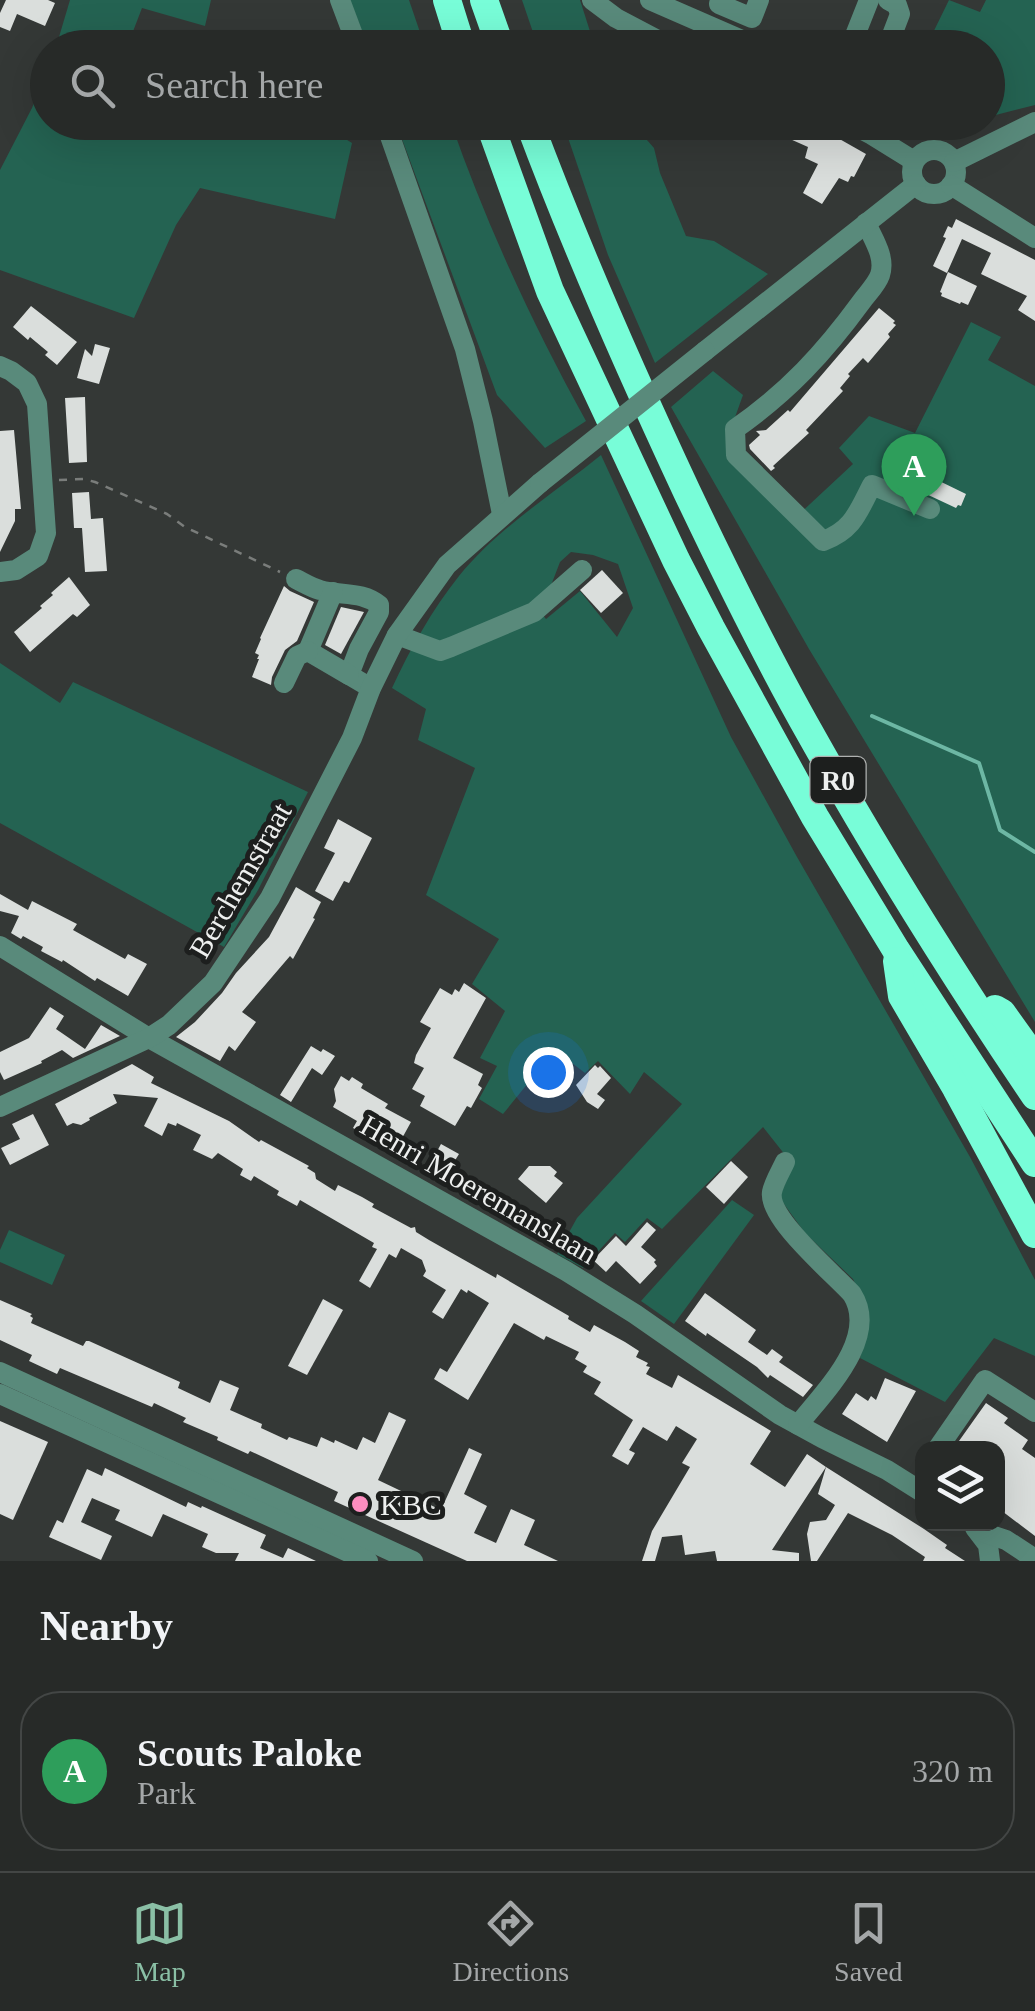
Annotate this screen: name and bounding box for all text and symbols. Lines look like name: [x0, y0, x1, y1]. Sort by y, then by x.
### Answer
search box: [30, 30, 1005, 140]
icon: search: [65, 58, 120, 113]
text: Search here: [145, 64, 323, 106]
pin: A: [882, 434, 946, 516]
road number: R0: [810, 757, 866, 803]
street label: Berchemstraat: [182, 796, 298, 963]
your location: [523, 1047, 574, 1098]
street label: Henri Moeremanslaan: [355, 1108, 603, 1270]
map controls: [915, 1441, 1005, 1531]
button: layers: [915, 1441, 1005, 1531]
place label: KBC: [380, 1488, 442, 1521]
marker: KBC: [349, 1493, 371, 1515]
text: Nearby: [40, 1603, 173, 1649]
text: Scouts Paloke: [137, 1732, 362, 1774]
text: A: [63, 1753, 86, 1789]
text: 320 m: [912, 1753, 993, 1789]
text: Park: [137, 1775, 196, 1811]
tab: Map: [132, 1896, 187, 1988]
tab: Directions: [452, 1896, 569, 1988]
tab: Saved: [834, 1896, 903, 1988]

